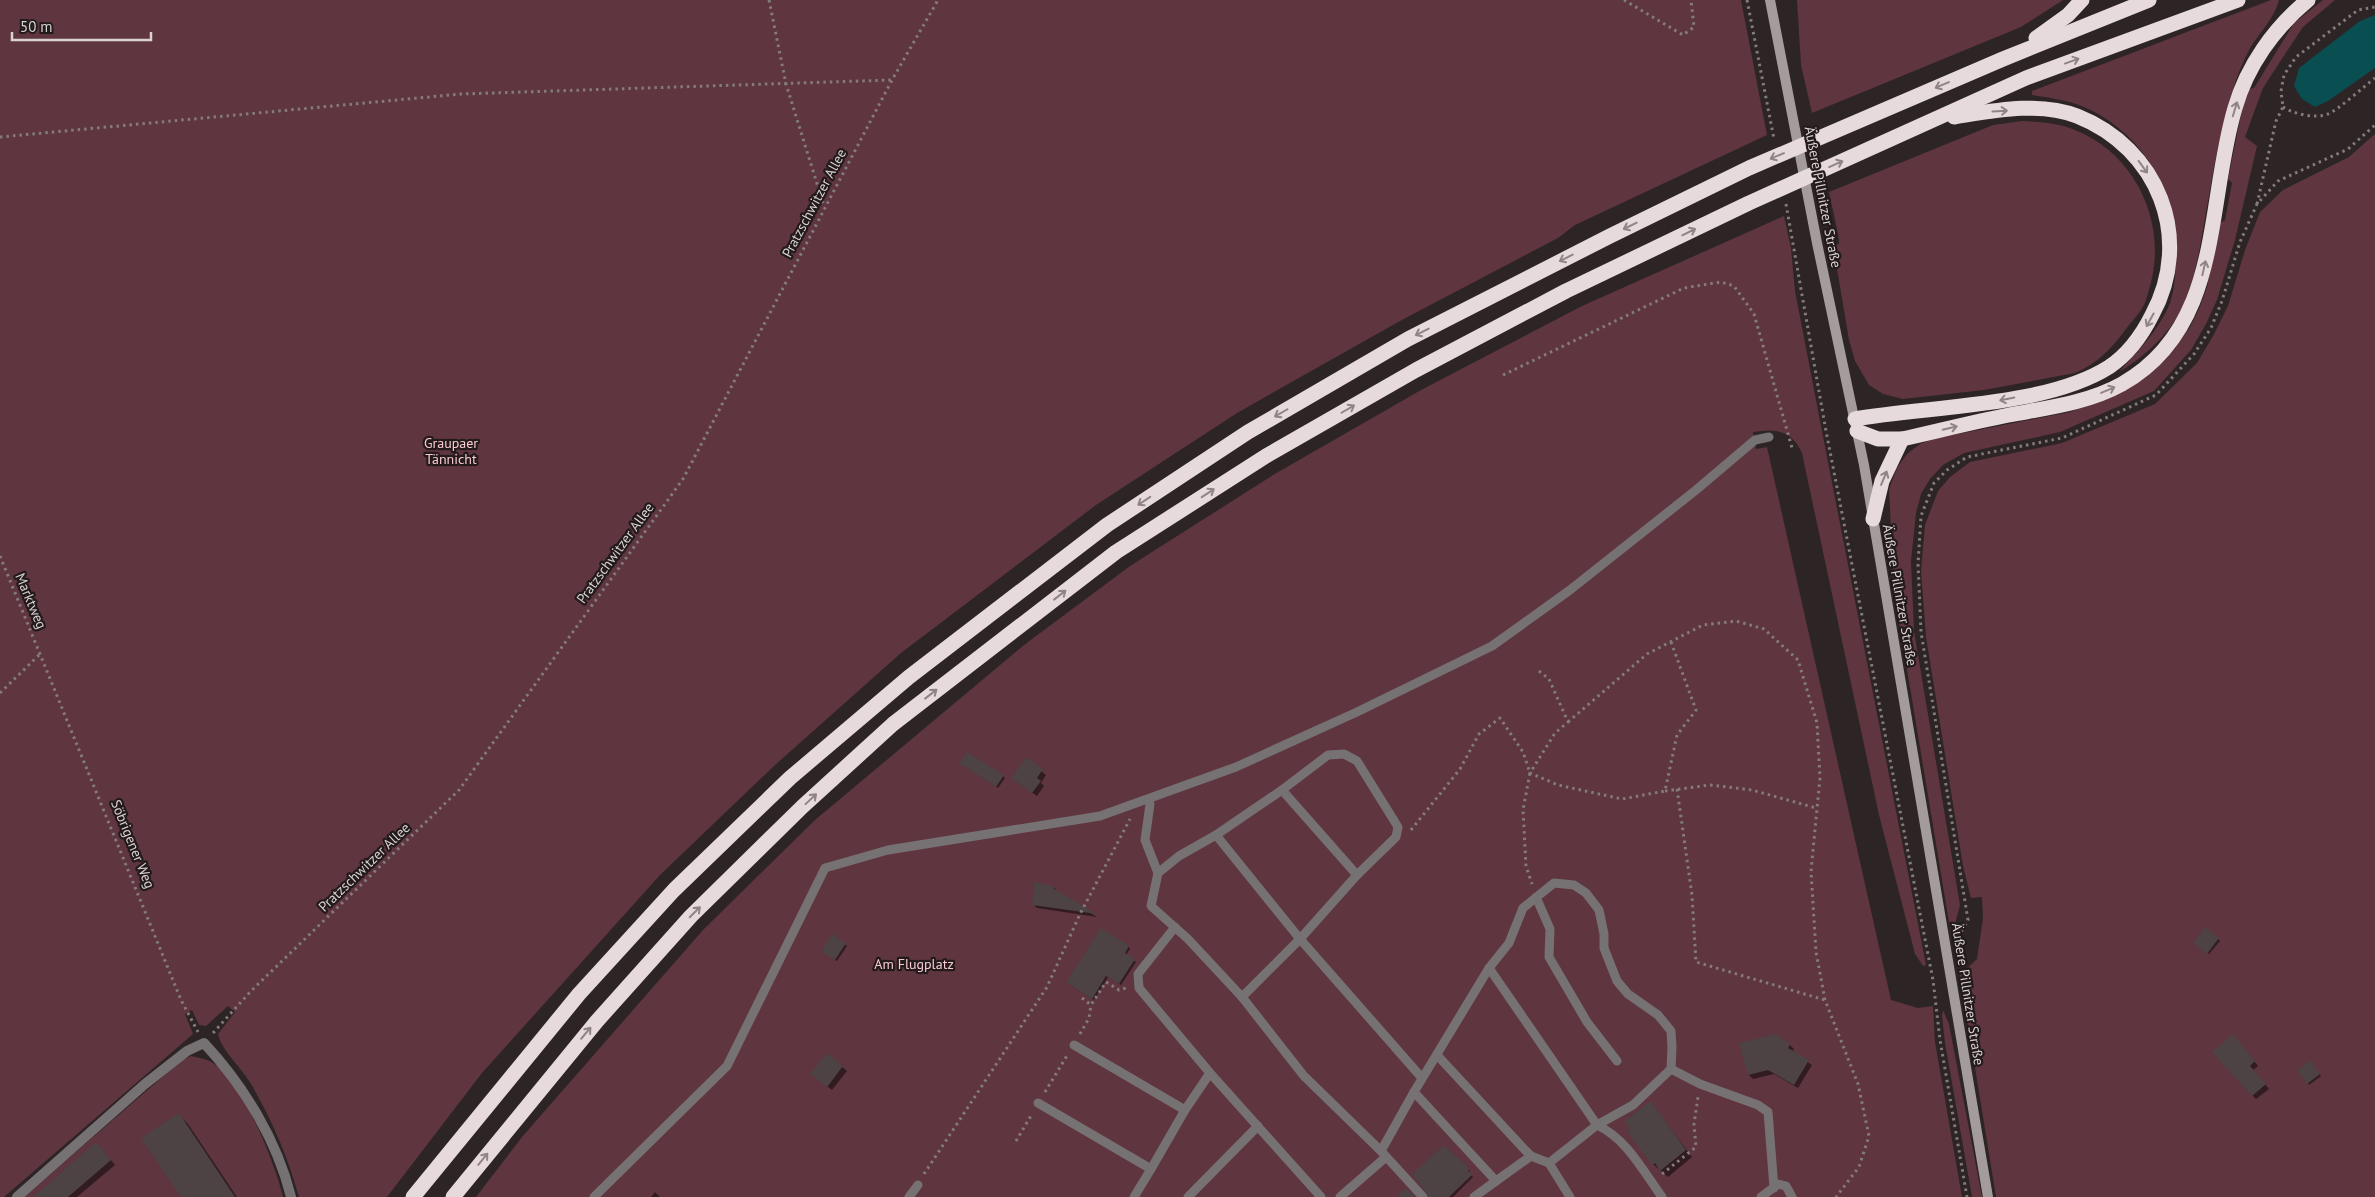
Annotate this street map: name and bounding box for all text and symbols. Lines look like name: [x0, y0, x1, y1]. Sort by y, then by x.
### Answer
scale bar: [12, 10, 151, 42]
text: 50 m: [20, 17, 53, 36]
one-way arrow: [2064, 56, 2079, 65]
one-way arrow: [1935, 81, 1950, 90]
one-way arrow: [2231, 101, 2241, 117]
one-way arrow: [1992, 106, 2008, 115]
street label: Äußere Pillnitzer Straße: [1800, 125, 1846, 269]
street label: Pratzschwitzer Allee: [778, 146, 850, 260]
one-way arrow: [1770, 152, 1785, 162]
one-way arrow: [1829, 158, 1844, 168]
one-way arrow: [2138, 160, 2149, 173]
one-way arrow: [1623, 222, 1638, 231]
one-way arrow: [1681, 227, 1696, 236]
one-way arrow: [1559, 253, 1574, 263]
one-way arrow: [2200, 261, 2209, 277]
one-way arrow: [2145, 312, 2155, 327]
one-way arrow: [1415, 328, 1430, 337]
one-way arrow: [2100, 385, 2115, 394]
one-way arrow: [1999, 394, 2015, 404]
one-way arrow: [1340, 404, 1355, 414]
one-way arrow: [1274, 408, 1288, 418]
one-way arrow: [1941, 423, 1957, 432]
park label: Graupaer Tännicht: [424, 434, 478, 468]
one-way arrow: [1880, 470, 1889, 486]
one-way arrow: [1201, 488, 1215, 498]
one-way arrow: [1137, 496, 1151, 506]
street label: Pratzschwitzer Allee: [572, 499, 658, 607]
street label: Äußere Pillnitzer Straße: [1879, 523, 1921, 667]
street label: Marktweg: [11, 570, 51, 632]
one-way arrow: [1053, 590, 1067, 600]
one-way arrow: [925, 689, 938, 700]
one-way arrow: [804, 793, 817, 805]
street label: Söbrigener Weg: [107, 797, 159, 891]
street label: Pratzschwitzer Allee: [314, 819, 414, 915]
one-way arrow: [688, 907, 700, 919]
street label: Äußere Pillnitzer Straße: [1948, 922, 1988, 1066]
park label: Am Flugplatz: [874, 955, 954, 973]
one-way arrow: [581, 1027, 592, 1040]
one-way arrow: [478, 1153, 489, 1166]

